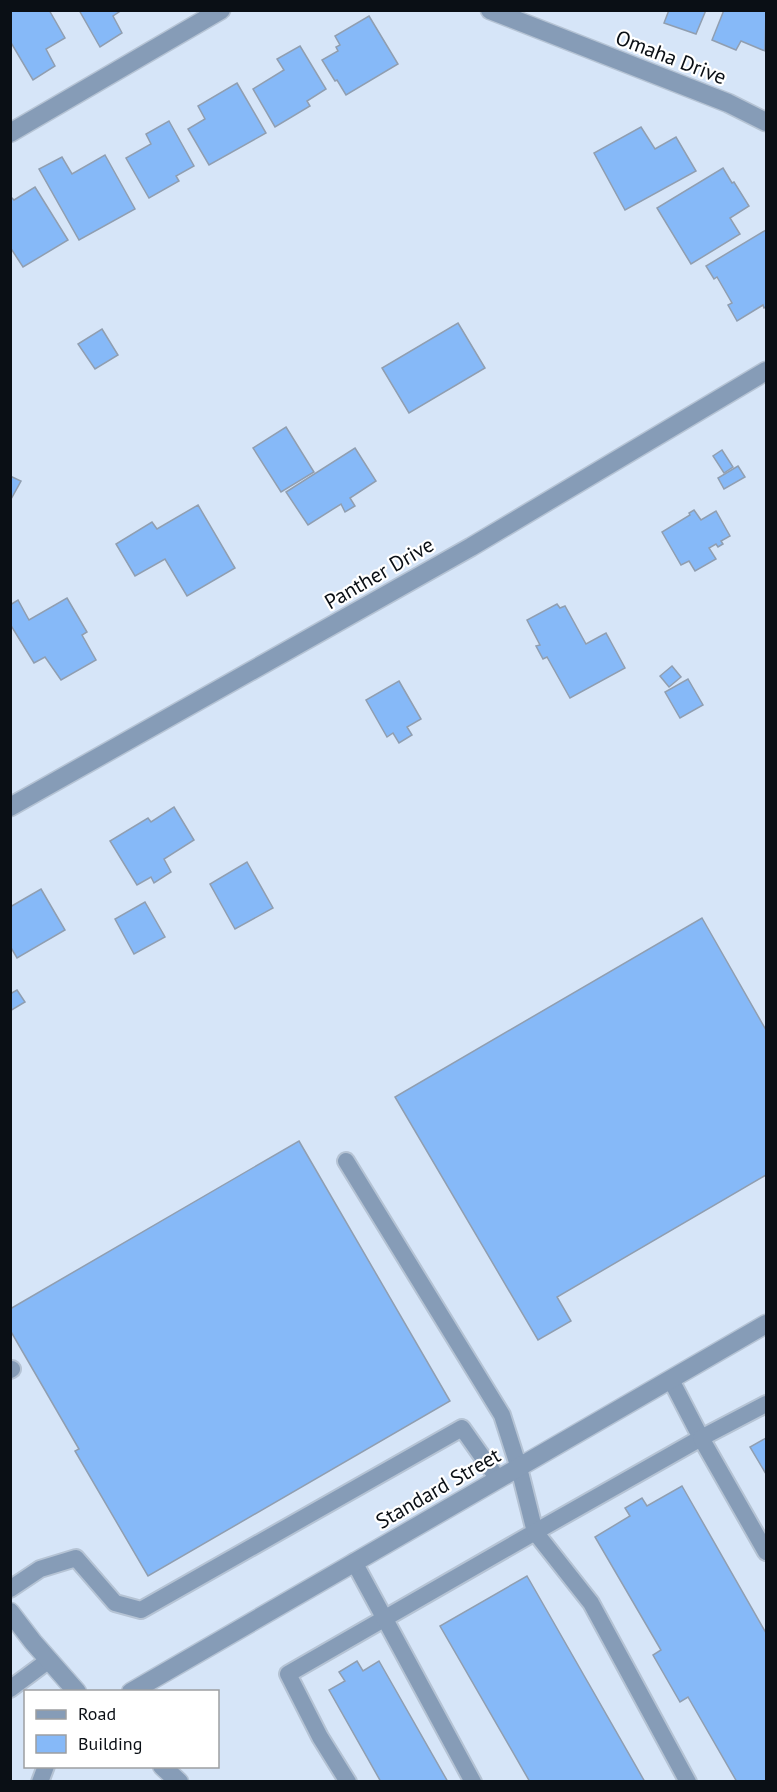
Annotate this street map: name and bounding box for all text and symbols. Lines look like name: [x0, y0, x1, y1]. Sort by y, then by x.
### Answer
street label: Omaha Drive: [612, 24, 730, 90]
street label: Panther Drive: [319, 531, 439, 615]
street label: Standard Street: [371, 1441, 505, 1535]
legend: [24, 1690, 219, 1768]
text: Road: [78, 1702, 116, 1725]
text: Building: [78, 1732, 142, 1755]

